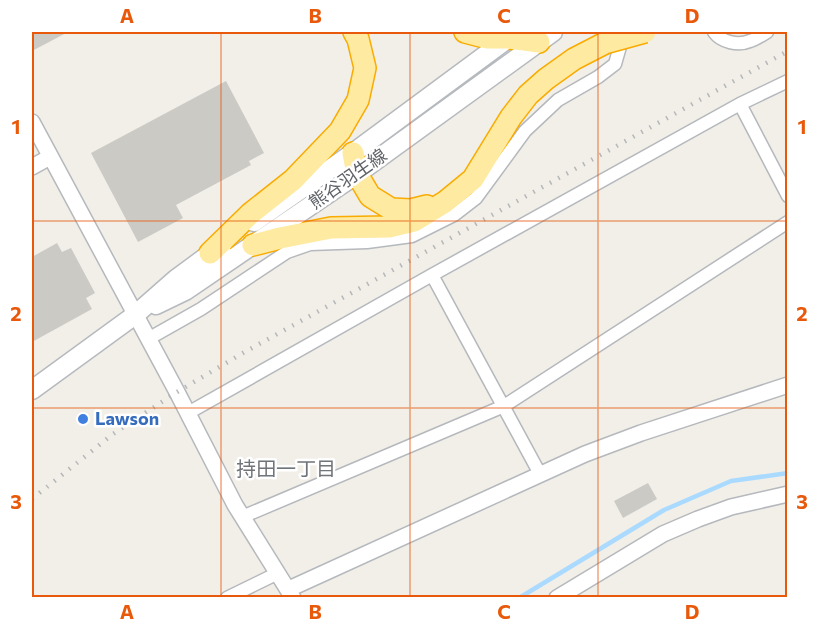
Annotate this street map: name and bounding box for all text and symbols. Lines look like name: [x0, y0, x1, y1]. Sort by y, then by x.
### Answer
text: A: [120, 3, 134, 27]
text: B: [308, 3, 322, 27]
text: C: [497, 3, 511, 27]
text: D: [685, 3, 699, 27]
text: 1: [11, 114, 21, 138]
text: 1: [797, 114, 807, 138]
street label: 熊谷羽生線: [304, 143, 391, 213]
text: 2: [10, 301, 22, 325]
text: 2: [796, 301, 808, 325]
place label: Lawson: [95, 407, 159, 429]
marker: Lawson: [76, 412, 90, 426]
district label: 持田一丁目: [236, 456, 336, 480]
text: 3: [10, 489, 22, 513]
text: 3: [796, 489, 808, 513]
text: A: [120, 599, 134, 623]
text: B: [308, 599, 322, 623]
text: C: [497, 599, 511, 623]
text: D: [685, 599, 699, 623]

